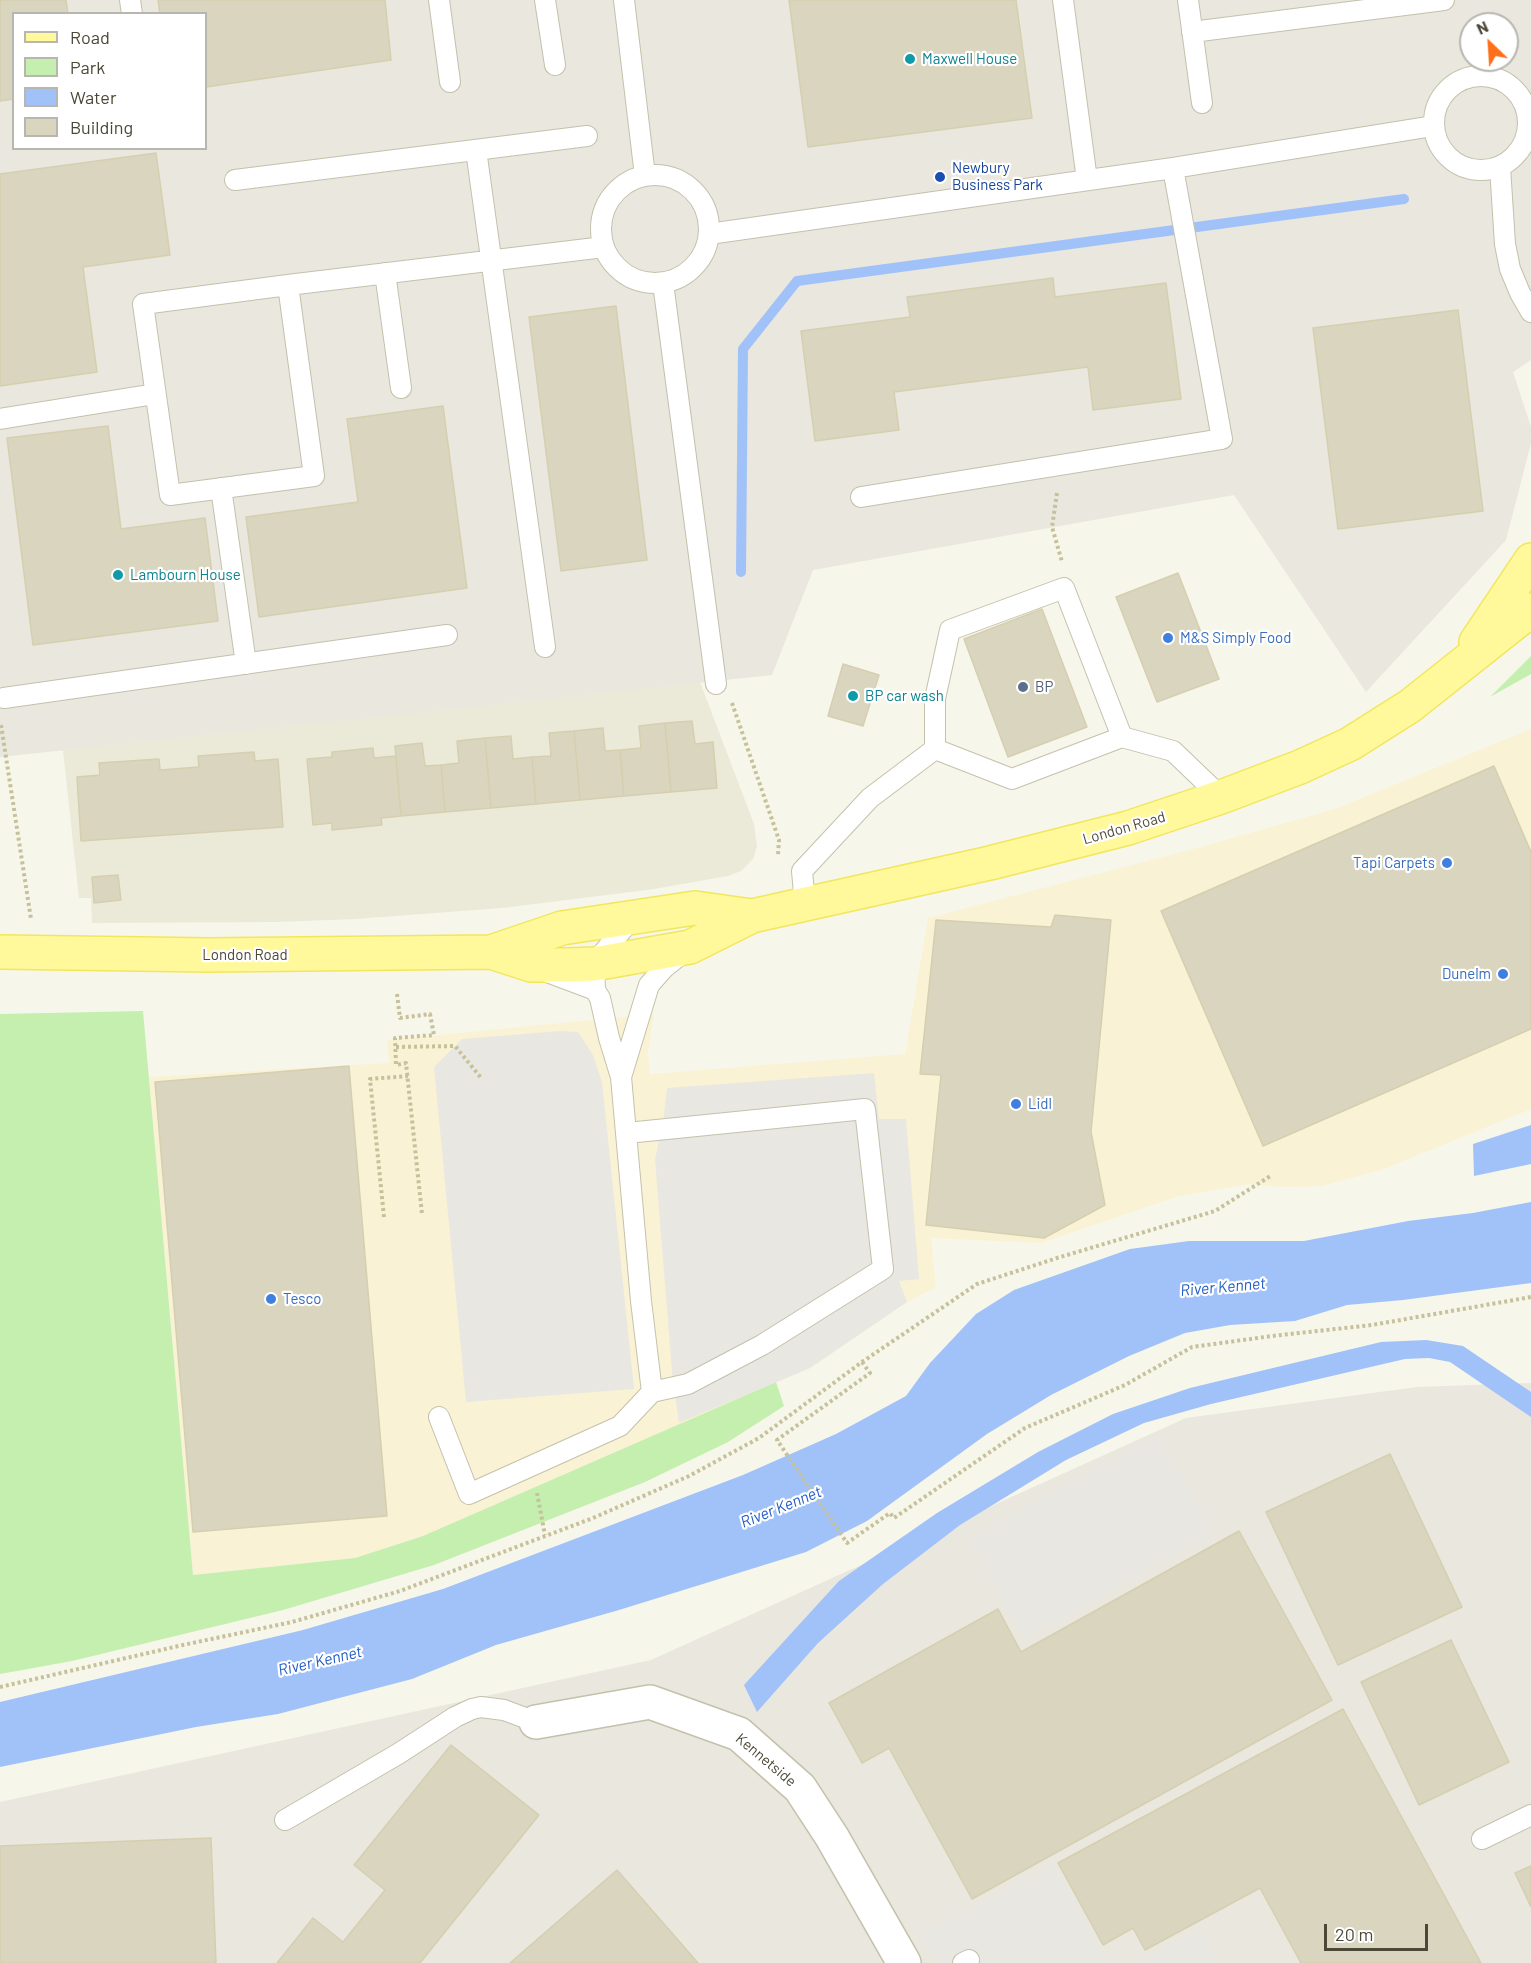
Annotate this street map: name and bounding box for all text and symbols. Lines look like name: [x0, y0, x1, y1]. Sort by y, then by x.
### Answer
legend: [12, 12, 207, 150]
north arrow: [1459, 12, 1519, 72]
text: N: [1473, 16, 1491, 38]
text: Road: [70, 26, 110, 48]
place label: Maxwell House: [922, 50, 1017, 68]
marker: Maxwell House: [903, 52, 917, 66]
text: Park: [70, 56, 105, 78]
text: Water: [70, 86, 117, 108]
text: Building: [70, 116, 133, 138]
place label: Newbury Business Park: [952, 159, 1043, 194]
marker: Newbury Business Park: [933, 170, 947, 184]
place label: Lambourn House: [130, 566, 241, 584]
marker: Lambourn House: [111, 568, 125, 582]
place label: M&S Simply Food: [1180, 629, 1291, 647]
marker: M&S Simply Food: [1161, 631, 1175, 645]
place label: BP: [1035, 678, 1053, 696]
marker: BP: [1016, 680, 1030, 694]
place label: BP car wash: [865, 687, 944, 705]
marker: BP car wash: [846, 689, 860, 703]
street label: London Road: [1081, 808, 1167, 848]
place label: Tapi Carpets: [1353, 854, 1435, 872]
marker: Tapi Carpets: [1440, 856, 1454, 870]
street label: London Road: [202, 946, 288, 964]
place label: Dunelm: [1442, 965, 1491, 983]
marker: Dunelm: [1496, 967, 1510, 981]
place label: Lidl: [1028, 1095, 1052, 1113]
marker: Lidl: [1009, 1097, 1023, 1111]
water label: River Kennet: [1180, 1274, 1266, 1300]
place label: Tesco: [283, 1290, 321, 1308]
marker: Tesco: [264, 1292, 278, 1306]
water label: River Kennet: [738, 1482, 824, 1532]
water label: River Kennet: [276, 1642, 364, 1680]
street label: Kennetside: [732, 1729, 800, 1791]
scale bar: [1327, 1912, 1430, 1950]
text: 20 m: [1335, 1923, 1373, 1945]

